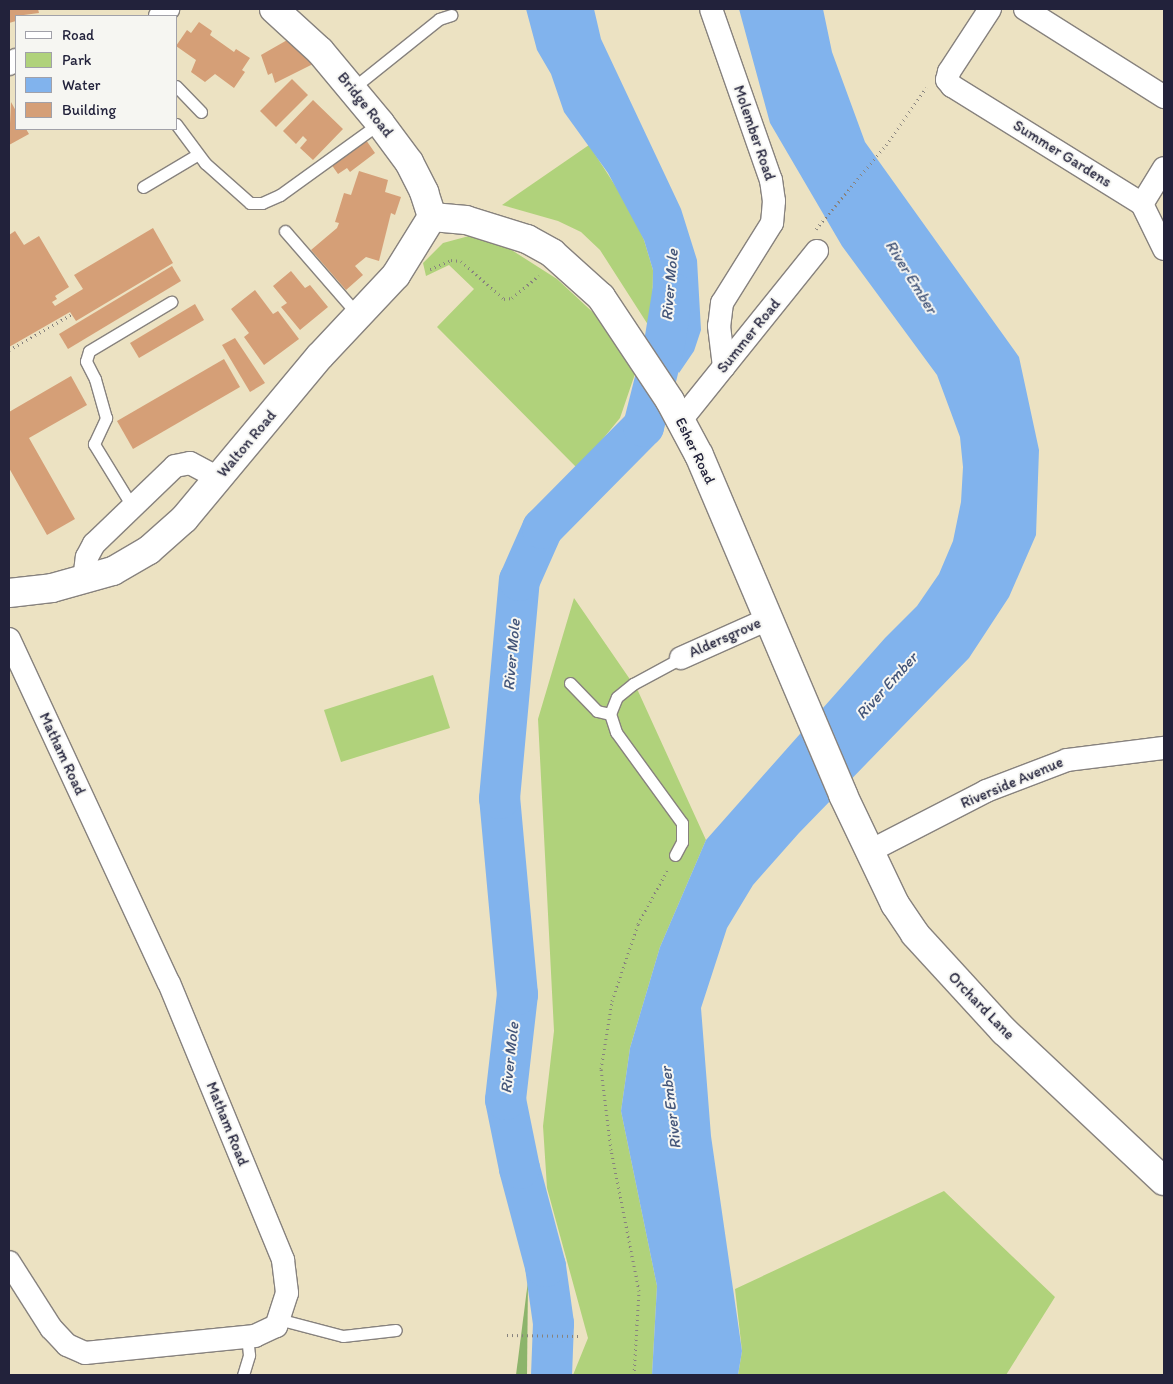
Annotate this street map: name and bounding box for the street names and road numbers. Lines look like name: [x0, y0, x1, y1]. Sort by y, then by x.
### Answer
street label: Bridge Road: [333, 69, 397, 141]
street label: Molember Road: [729, 83, 779, 183]
street label: Summer Gardens: [1010, 117, 1114, 191]
street label: Summer Road: [714, 295, 784, 377]
street label: Walton Road: [214, 407, 280, 481]
street label: Esher Road: [671, 415, 719, 487]
street label: Aldersgrove: [686, 614, 764, 662]
street label: Matham Road: [35, 710, 89, 798]
street label: Riverside Avenue: [958, 753, 1066, 813]
street label: Orchard Lane: [944, 968, 1018, 1044]
street label: Matham Road: [202, 1080, 252, 1168]

